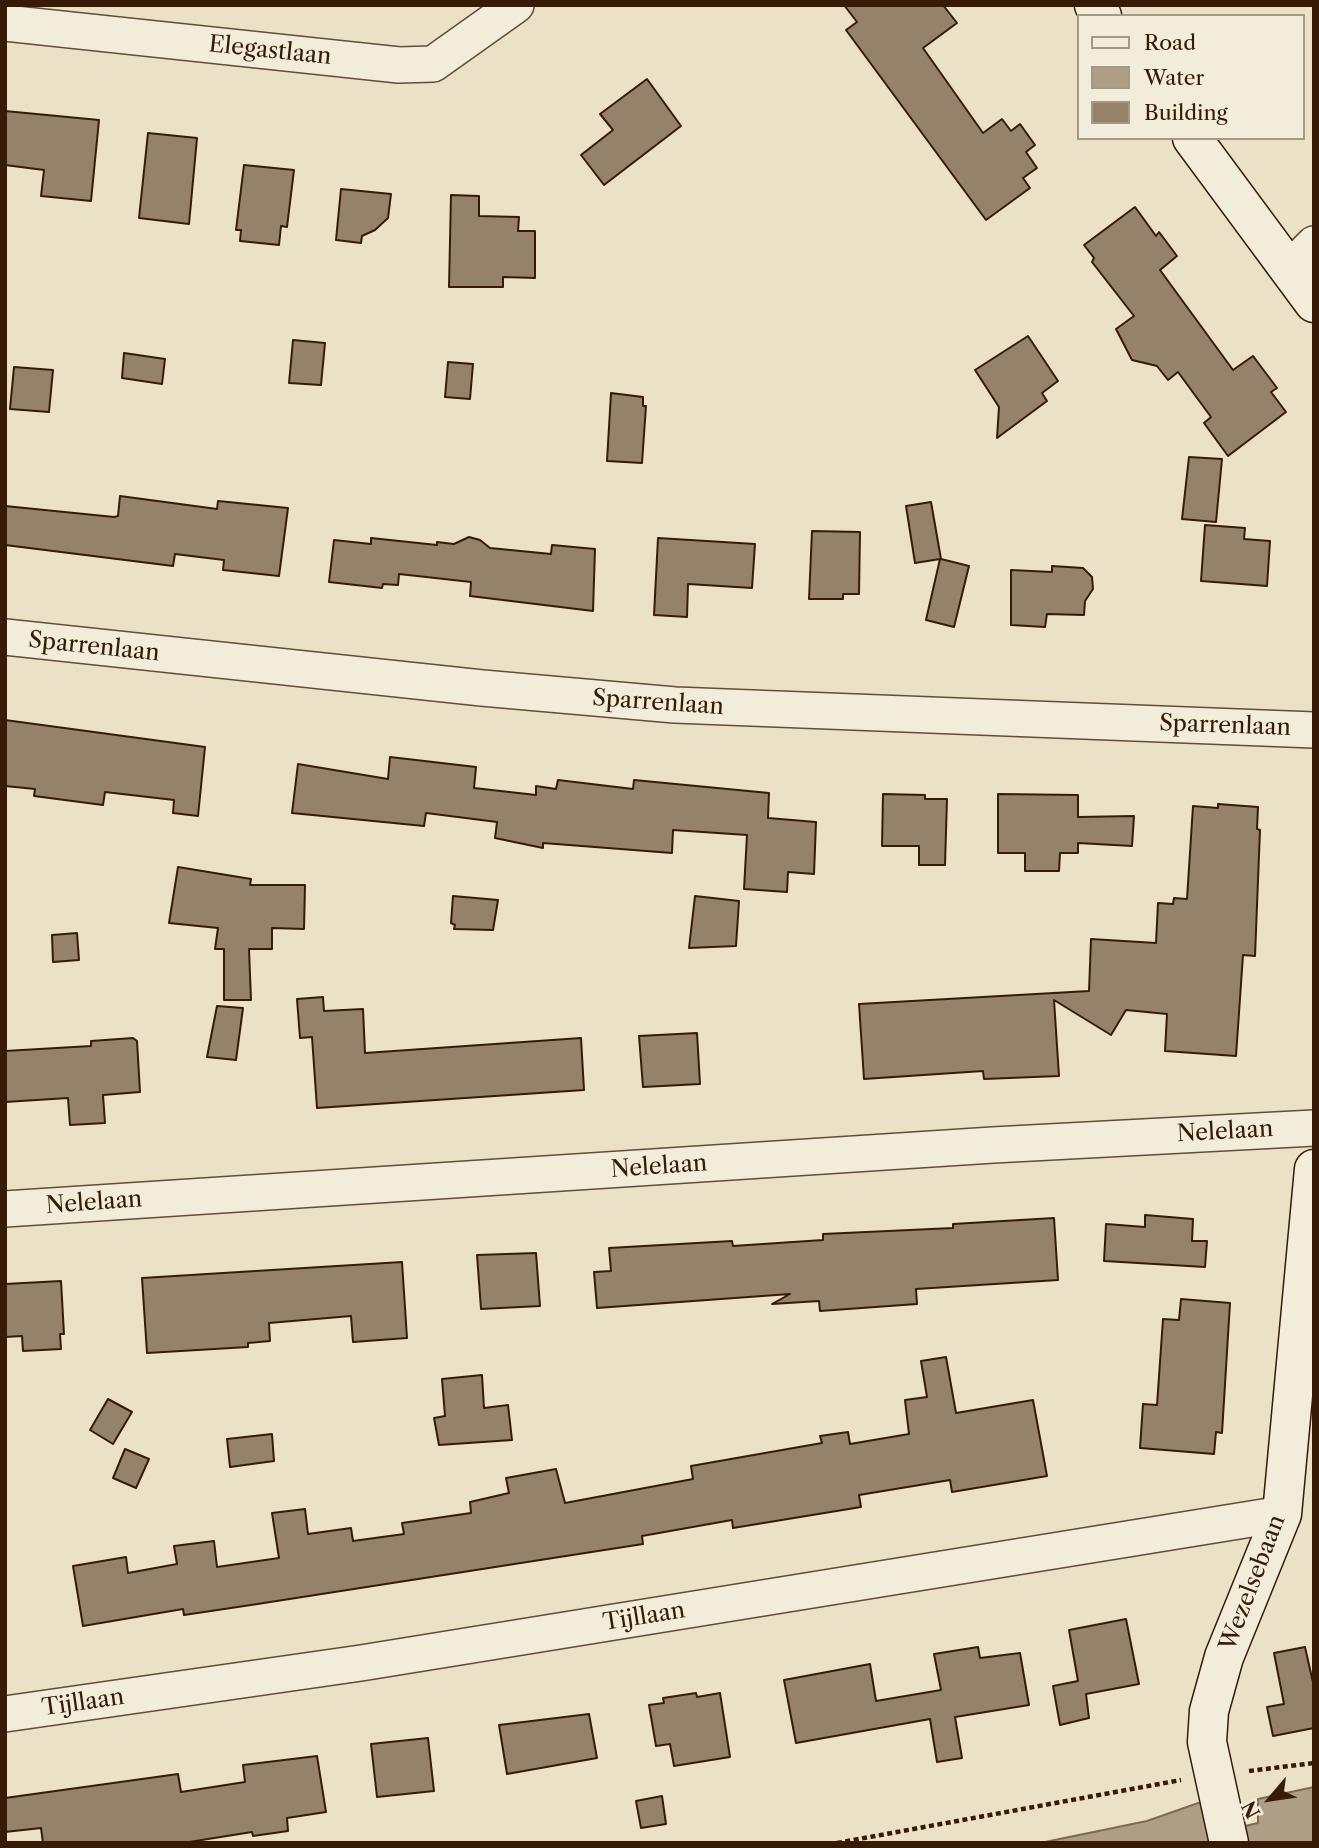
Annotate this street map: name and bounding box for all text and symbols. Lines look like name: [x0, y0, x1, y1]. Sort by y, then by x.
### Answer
legend: [1078, 14, 1305, 140]
text: Road: [1144, 30, 1196, 55]
street label: Elegastlaan: [207, 31, 333, 71]
text: Water: [1144, 65, 1204, 90]
text: Building: [1144, 100, 1228, 125]
street label: Sparrenlaan: [27, 626, 161, 668]
street label: Sparrenlaan: [591, 685, 725, 721]
street label: Sparrenlaan: [1159, 710, 1291, 742]
street label: Nelelaan: [1176, 1116, 1274, 1148]
street label: Nelelaan: [610, 1150, 708, 1184]
street label: Nelelaan: [45, 1186, 143, 1220]
street label: Wezelsebaan: [1214, 1511, 1292, 1655]
street label: Tijllaan: [601, 1597, 687, 1637]
street label: Tijllaan: [40, 1684, 126, 1722]
north arrow: [1235, 1764, 1305, 1834]
text: N: [1237, 1797, 1265, 1822]

